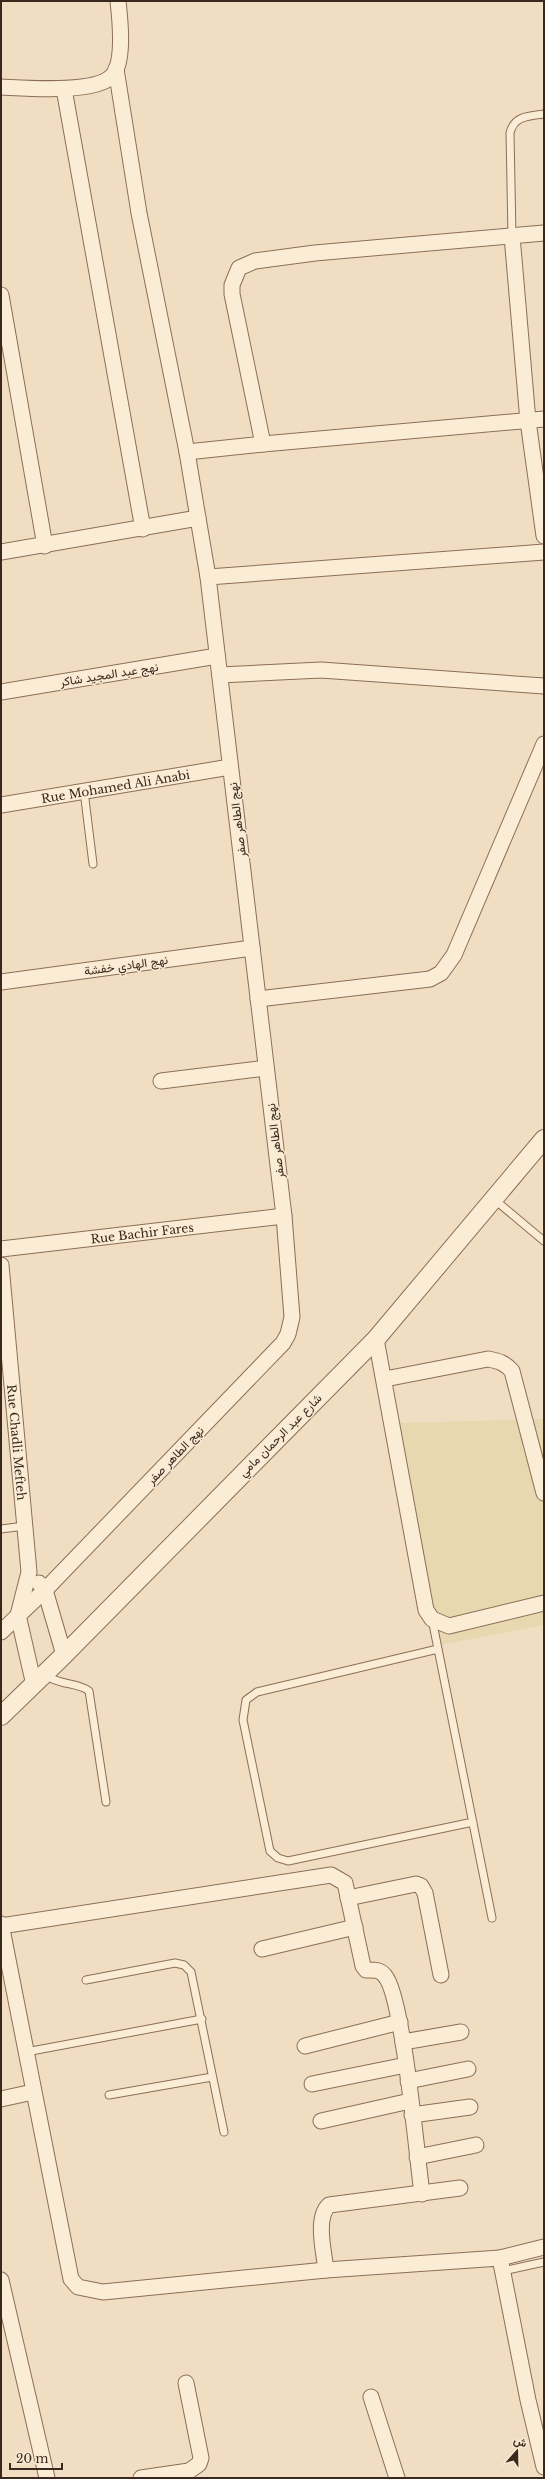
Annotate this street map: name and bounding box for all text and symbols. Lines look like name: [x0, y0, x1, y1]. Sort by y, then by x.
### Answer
street label: نهج عبد المجيد شاكر: [58, 659, 160, 691]
street label: Rue Mohamed Ali Anabi: [40, 766, 191, 806]
street label: نهج الطاهر صفر: [225, 781, 251, 859]
street label: نهج الهادي خفشة: [83, 952, 169, 981]
street label: نهج الطاهر صفر: [263, 1102, 289, 1180]
street label: Rue Bachir Fares: [90, 1219, 194, 1246]
street label: Rue Chadli Mefteh: [4, 1384, 30, 1501]
street label: شارع عبد الرحمان مامي: [235, 1390, 327, 1482]
street label: نهج الطاهر صفر: [143, 1423, 208, 1490]
north arrow: [497, 2431, 537, 2471]
text: ش: [512, 2433, 529, 2450]
scale bar: [10, 2445, 62, 2471]
text: 20 m: [16, 2451, 48, 2466]

